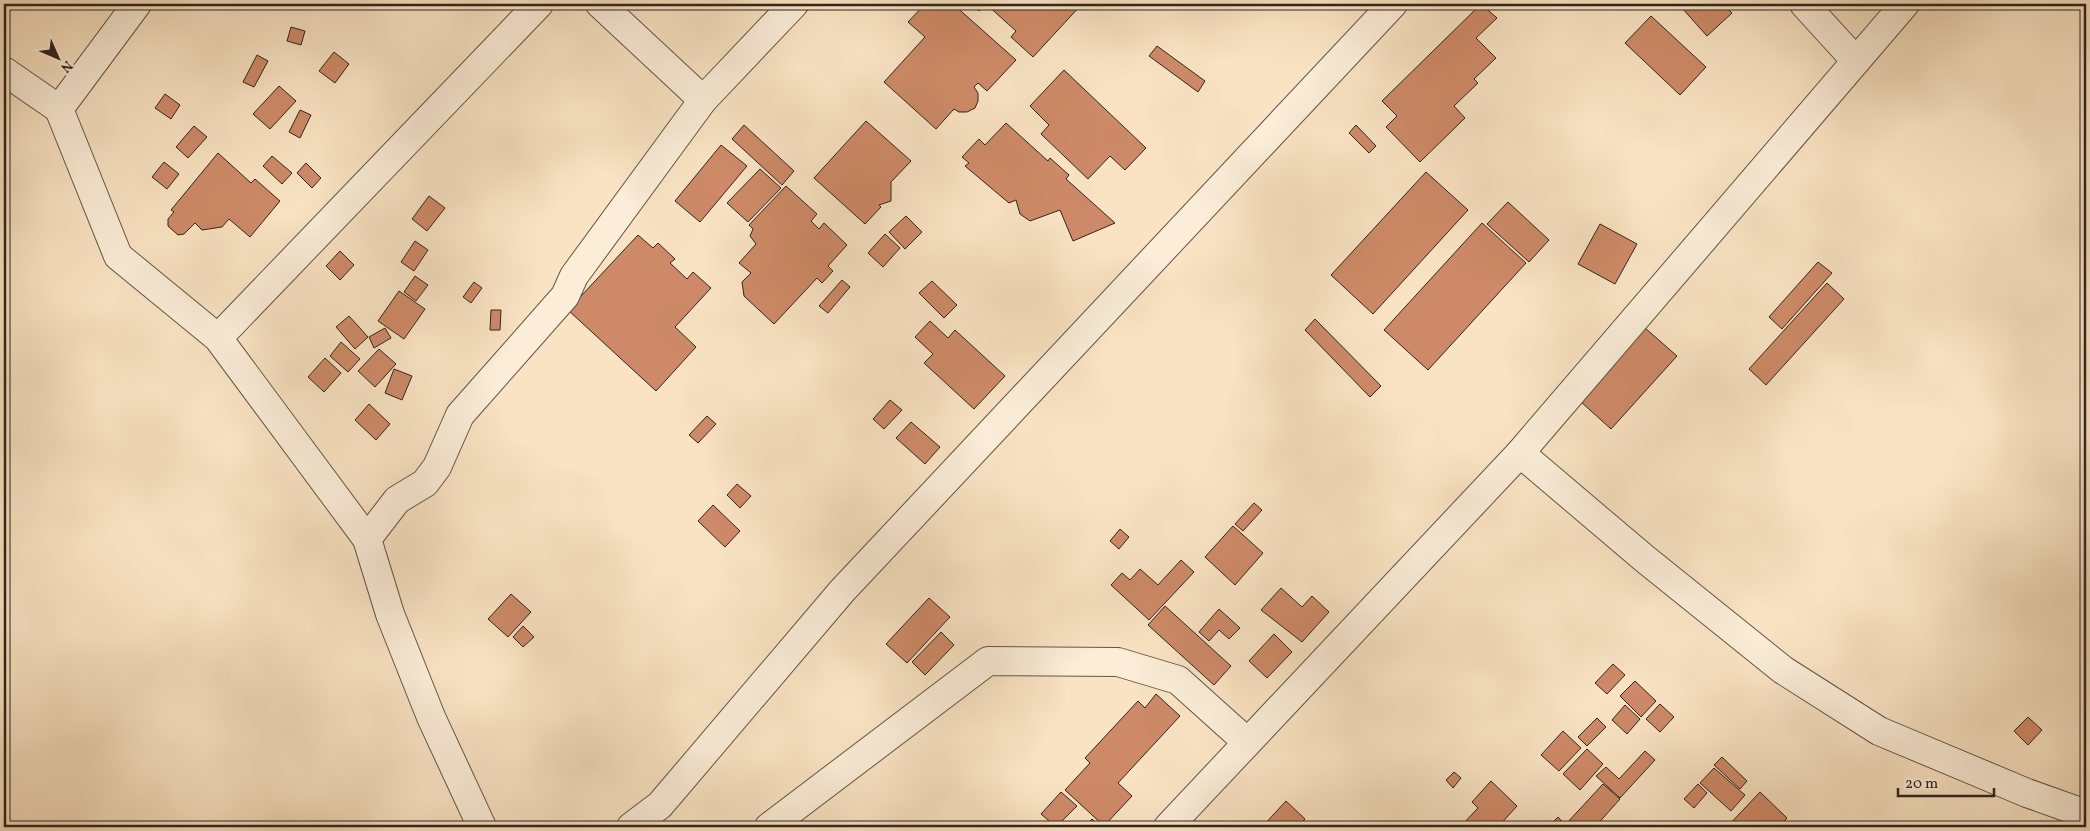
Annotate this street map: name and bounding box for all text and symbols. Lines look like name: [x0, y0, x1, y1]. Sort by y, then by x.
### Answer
north arrow: [32, 32, 82, 82]
text: N: [56, 56, 76, 76]
scale bar: [1898, 766, 1994, 798]
text: 20 m: [1905, 774, 1938, 795]

